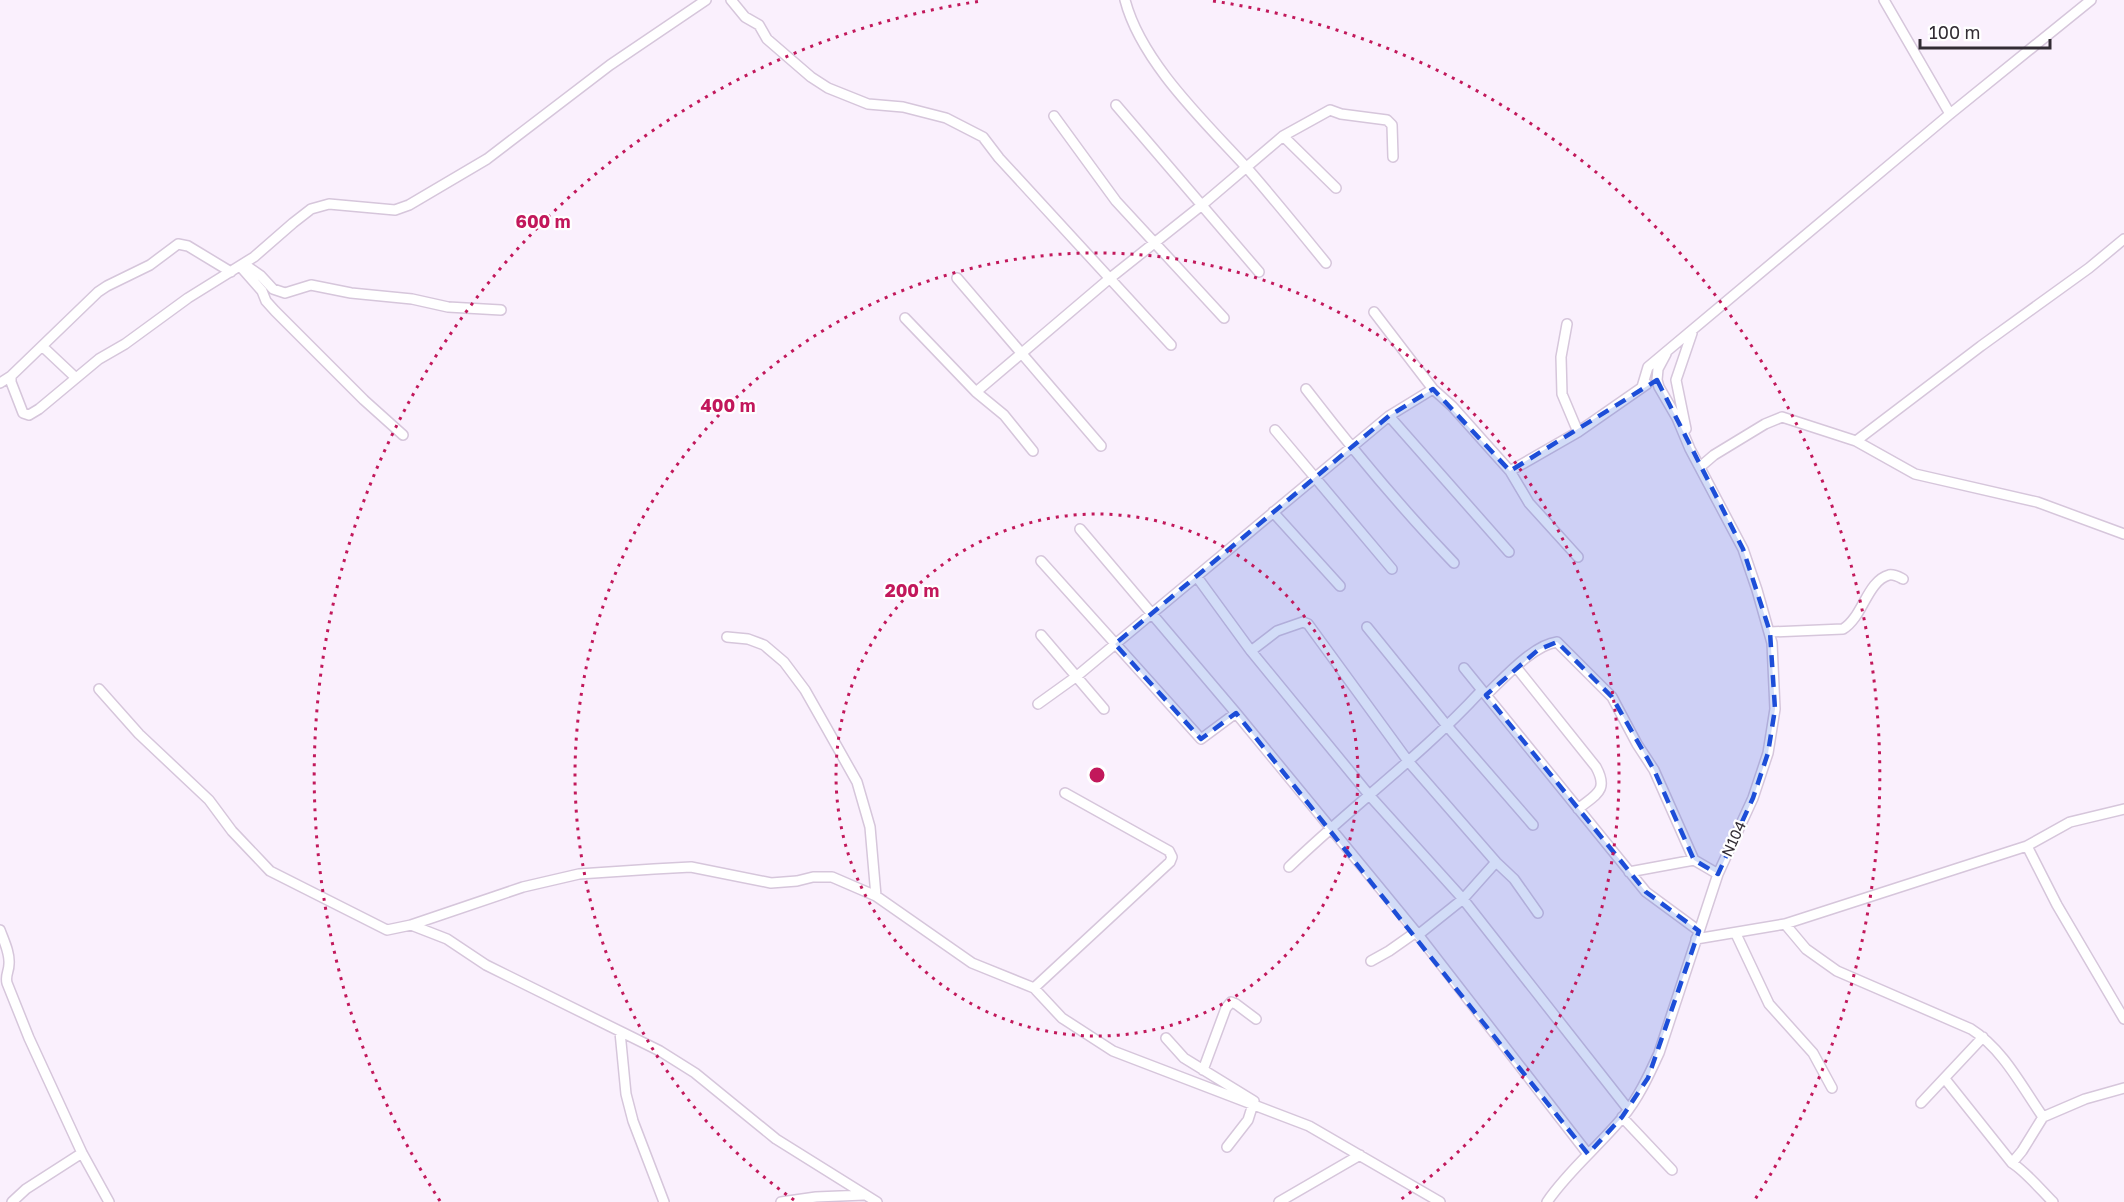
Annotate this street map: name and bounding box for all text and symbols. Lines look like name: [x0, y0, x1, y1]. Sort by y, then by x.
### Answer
scale bar: [1920, 12, 2050, 50]
text: 100 m: [1929, 21, 1980, 43]
text: 600 m: [515, 210, 571, 232]
text: 400 m: [701, 394, 755, 416]
text: 200 m: [885, 579, 939, 601]
centre of rings: [1087, 765, 1107, 785]
street label: N104: [1717, 818, 1749, 859]

